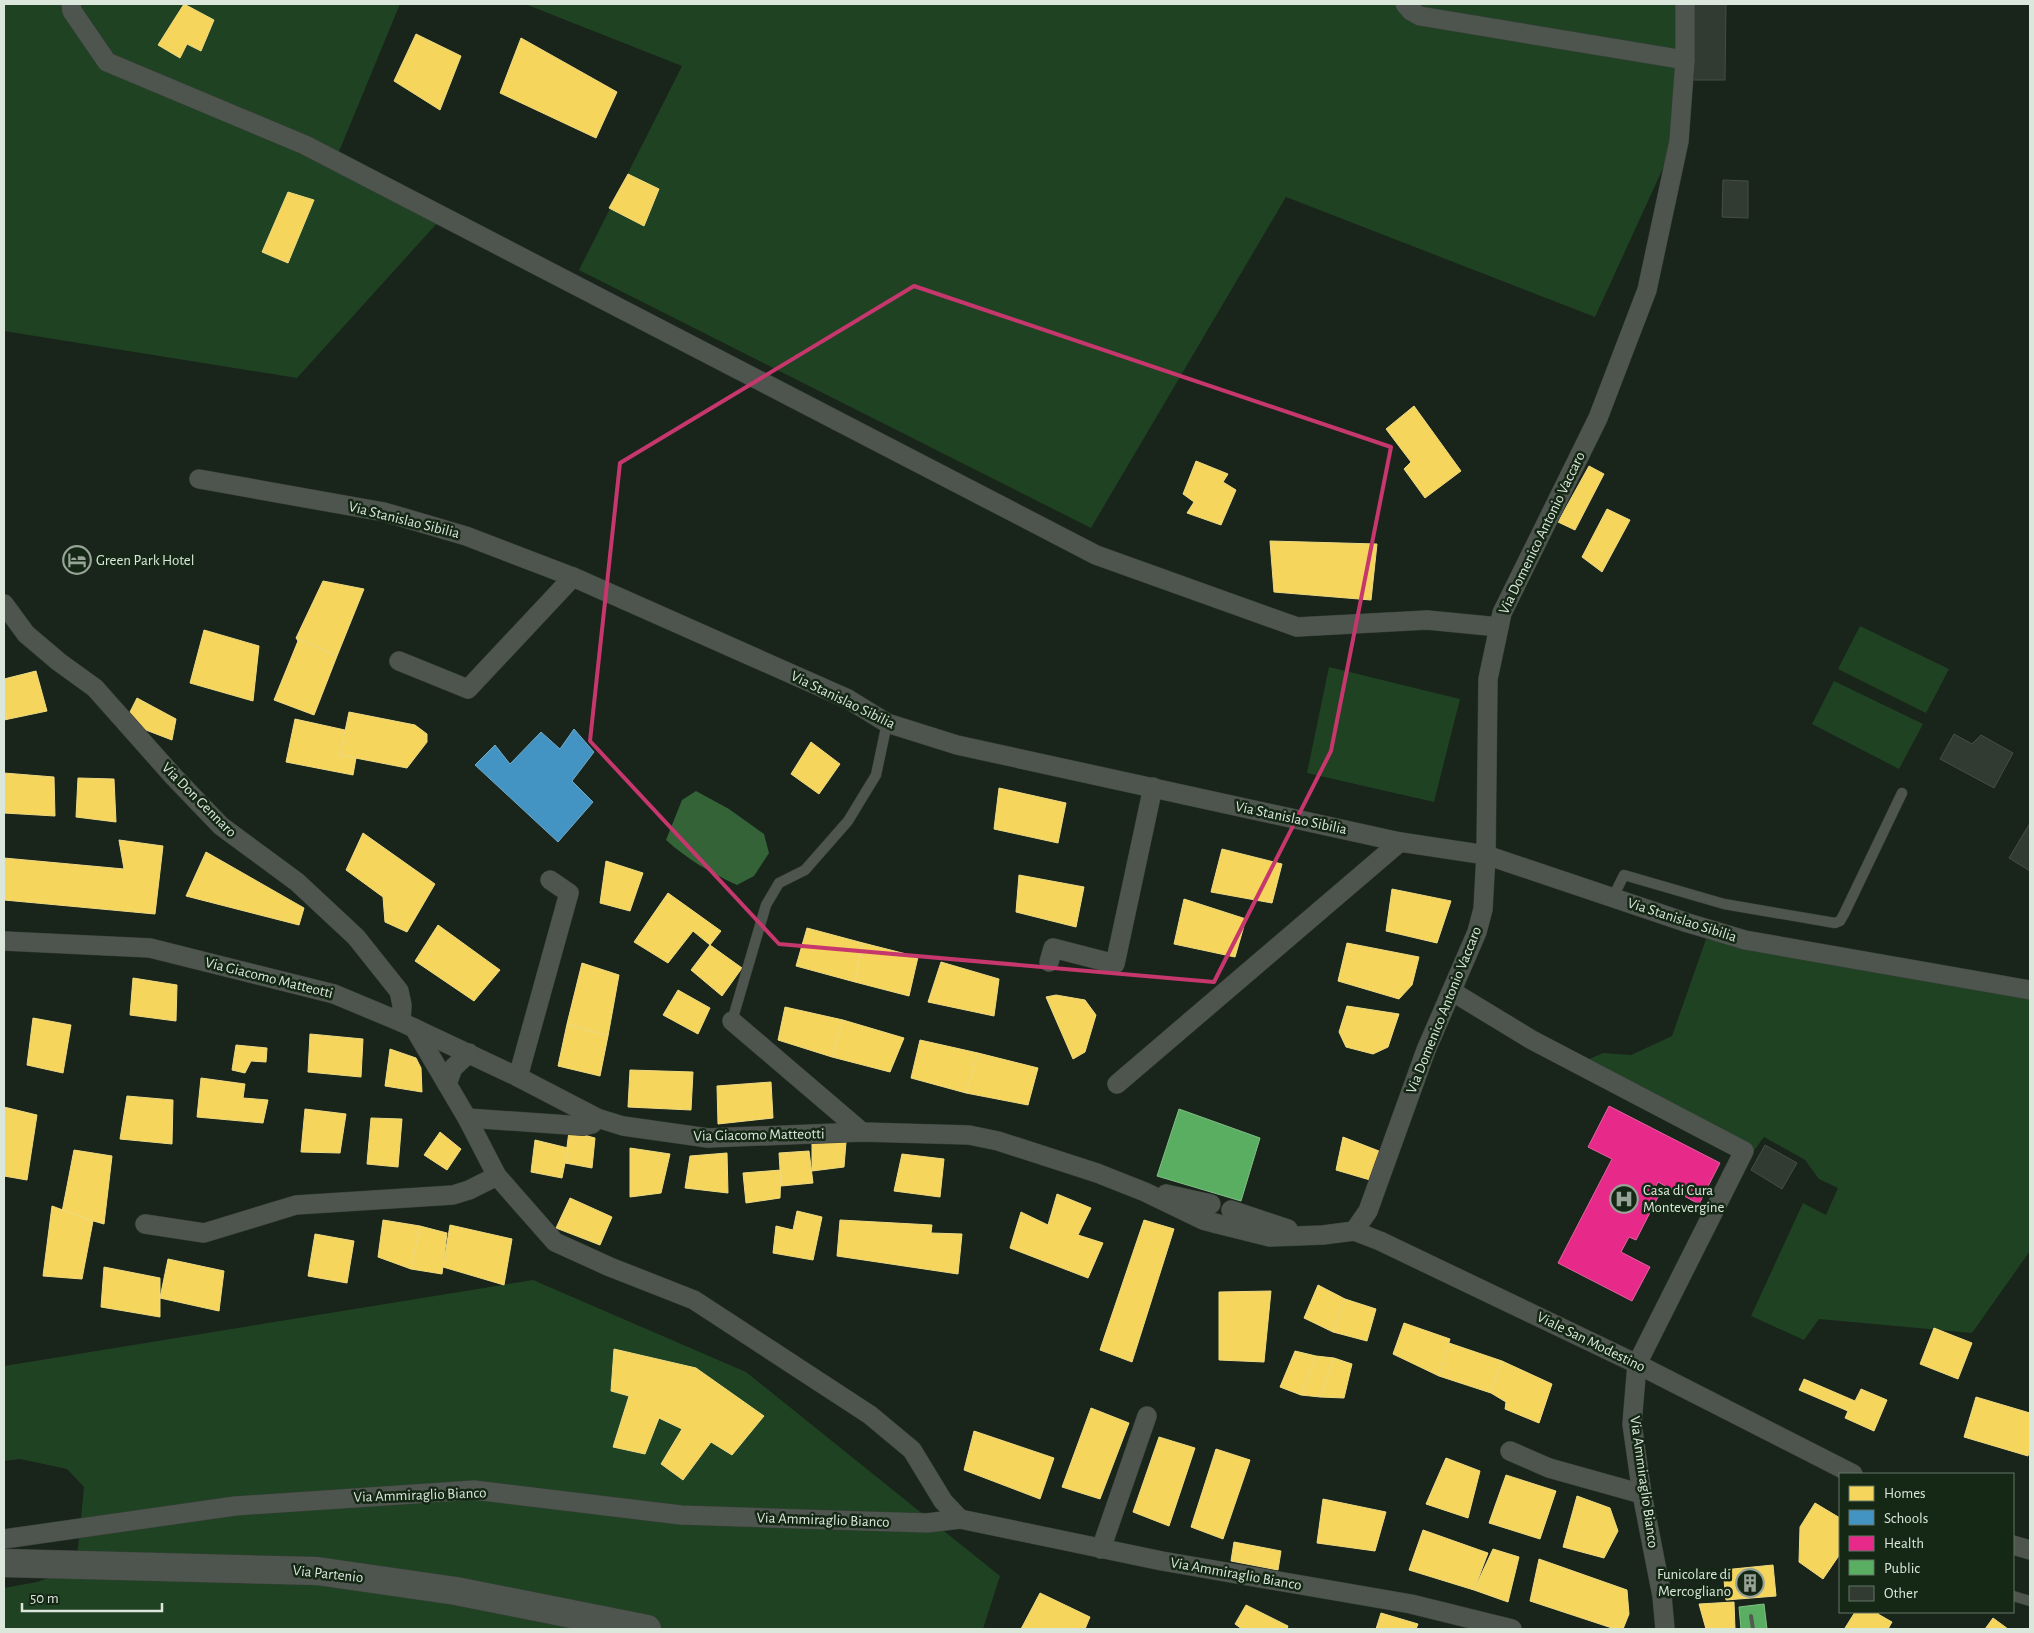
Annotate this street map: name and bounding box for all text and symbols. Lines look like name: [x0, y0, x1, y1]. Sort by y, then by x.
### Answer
street label: Via Domenico Antonio Vaccaro: [1496, 449, 1588, 617]
street label: Via Stanislao Sibilia: [347, 499, 461, 541]
hotel icon: Green Park Hotel: [62, 545, 92, 575]
place label: Green Park Hotel: [96, 553, 194, 568]
street label: Via Stanislao Sibilia: [789, 668, 898, 732]
street label: Via Don Gennaro: [159, 760, 239, 840]
street label: Via Stanislao Sibilia: [1234, 799, 1348, 837]
street label: Via Stanislao Sibilia: [1626, 895, 1739, 945]
street label: Via Domenico Antonio Vaccaro: [1404, 924, 1484, 1096]
street label: Via Giacomo Matteotti: [203, 955, 335, 1001]
street label: Via Giacomo Matteotti: [693, 1126, 825, 1144]
place label: Casa di Cura Montevergine: [1643, 1183, 1725, 1215]
hospital icon: Casa di Cura Montevergine: [1609, 1184, 1639, 1214]
street label: Viale San Modestino: [1534, 1309, 1648, 1375]
street label: Via Ammiraglio Bianco: [1627, 1415, 1661, 1549]
legend: [1839, 1473, 2014, 1613]
street label: Via Ammiraglio Bianco: [353, 1485, 487, 1505]
text: Homes: [1884, 1486, 1926, 1501]
street label: Via Ammiraglio Bianco: [756, 1510, 890, 1530]
text: Schools: [1884, 1511, 1928, 1526]
text: Health: [1884, 1536, 1924, 1551]
street label: Via Ammiraglio Bianco: [1169, 1555, 1303, 1593]
text: Public: [1884, 1561, 1920, 1576]
street label: Via Partenio: [292, 1563, 364, 1585]
place label: Funicolare di Mercogliano: [1657, 1567, 1731, 1599]
building icon: Funicolare di Mercogliano: [1735, 1568, 1765, 1598]
scale bar: [22, 1580, 162, 1612]
text: Other: [1884, 1586, 1918, 1601]
text: 50 m: [30, 1591, 59, 1606]

